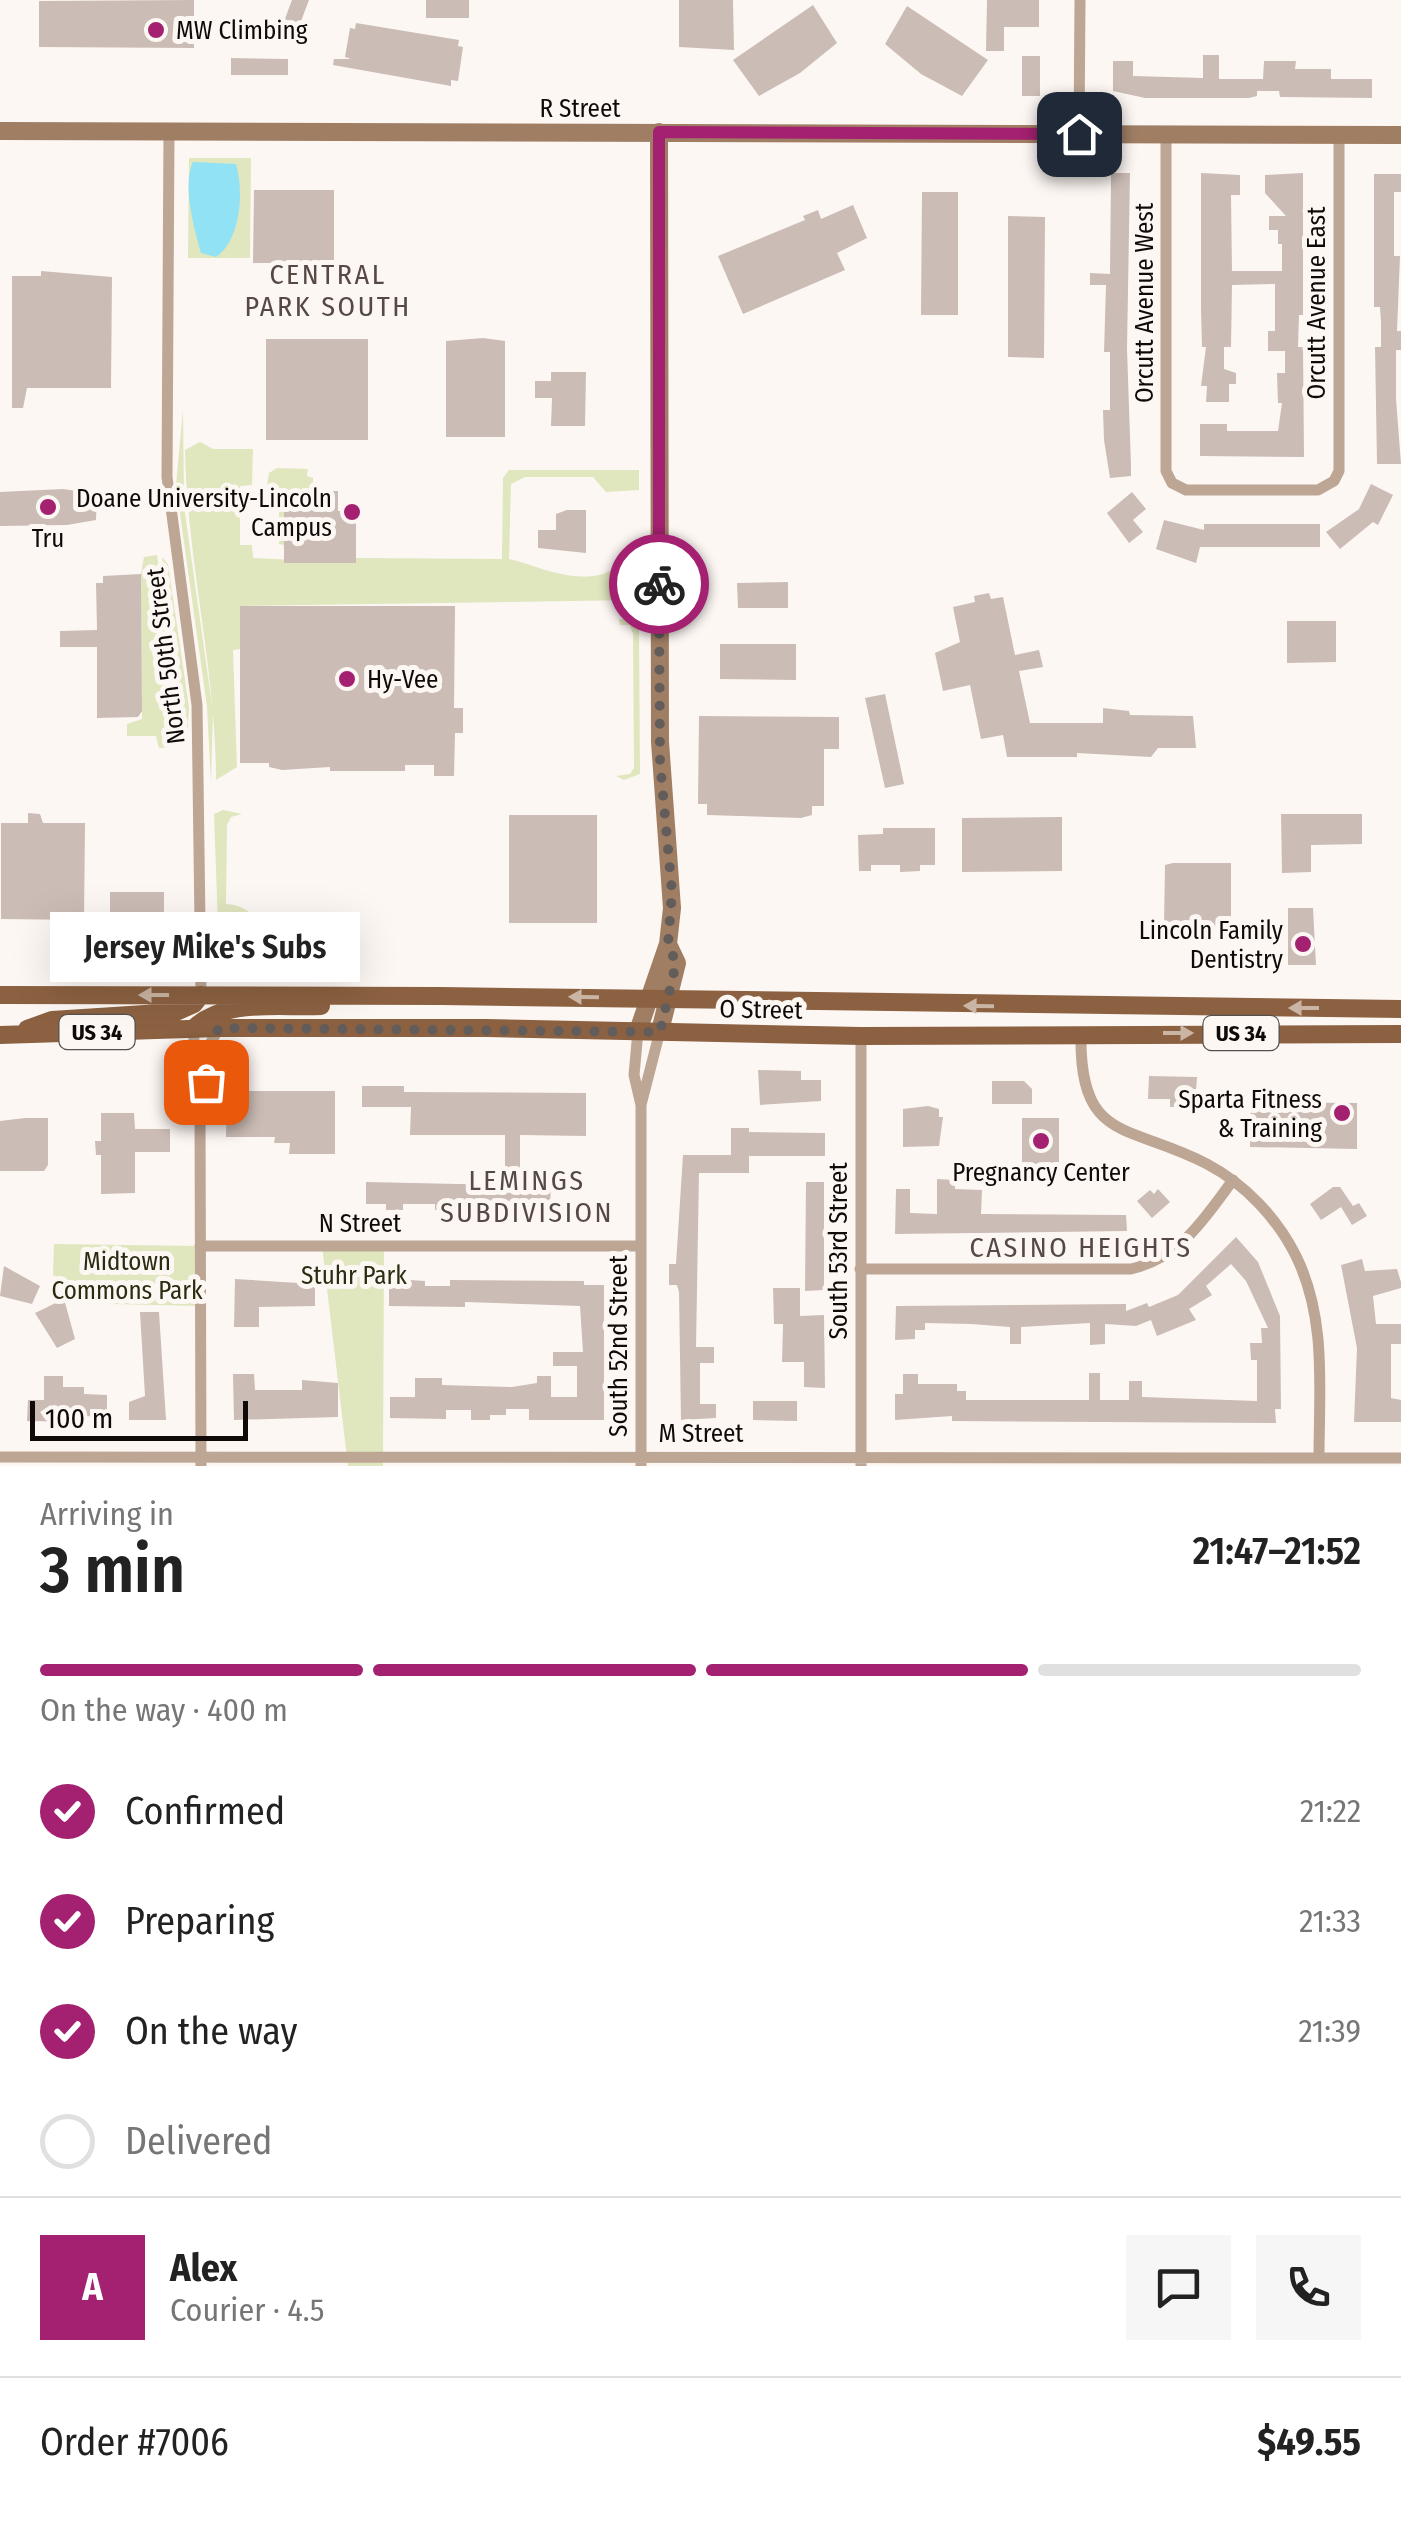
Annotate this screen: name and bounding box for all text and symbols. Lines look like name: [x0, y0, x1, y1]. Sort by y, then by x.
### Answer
place label: MW Climbing: [176, 16, 308, 46]
marker: MW Climbing: [145, 19, 167, 41]
pin: [1037, 92, 1122, 177]
street label: R Street: [540, 94, 621, 124]
icon: home: [1052, 107, 1107, 162]
street label: Orcutt Avenue West: [1130, 202, 1160, 403]
street label: Orcutt Avenue East: [1302, 206, 1332, 399]
district label: CENTRAL PARK SOUTH: [244, 258, 412, 323]
place label: Doane University-Lincoln Campus: [76, 484, 332, 543]
marker: Tru: [37, 496, 59, 518]
marker: Doane University-Lincoln Campus: [341, 501, 363, 523]
place label: Tru: [32, 524, 64, 554]
courier: [609, 534, 709, 634]
icon: bike: [632, 557, 687, 612]
street label: North 50th Street: [140, 565, 192, 746]
place label: Hy-Vee: [367, 665, 438, 695]
marker: Hy-Vee: [336, 668, 358, 690]
callout: Jersey Mike's Subs: [51, 912, 361, 982]
place label: Lincoln Family Dentistry: [1139, 916, 1283, 975]
text: Jersey Mike's Subs: [84, 928, 326, 966]
marker: Lincoln Family Dentistry: [1292, 933, 1314, 955]
one-way arrow: [137, 987, 169, 1003]
one-way arrow: [567, 989, 599, 1005]
street label: O Street: [719, 994, 804, 1026]
one-way arrow: [962, 997, 994, 1013]
one-way arrow: [1287, 1000, 1319, 1016]
road number: US 34: [59, 1015, 134, 1049]
road number: US 34: [1204, 1016, 1278, 1050]
one-way arrow: [1163, 1025, 1195, 1041]
pin: [164, 1040, 249, 1125]
icon: bag: [179, 1055, 234, 1110]
place label: Sparta Fitness & Training: [1178, 1085, 1322, 1144]
marker: Sparta Fitness & Training: [1331, 1102, 1353, 1124]
marker: Pregnancy Center: [1030, 1130, 1052, 1152]
place label: Pregnancy Center: [952, 1158, 1130, 1188]
street label: South 53rd Street: [824, 1162, 854, 1340]
district label: LEMINGS SUBDIVISION: [440, 1164, 614, 1229]
street label: N Street: [319, 1209, 402, 1239]
district label: CASINO HEIGHTS: [969, 1231, 1193, 1264]
park label: Midtown Commons Park: [51, 1247, 203, 1306]
street label: South 52nd Street: [604, 1254, 634, 1437]
park label: Stuhr Park: [301, 1261, 407, 1291]
scale bar: [30, 1396, 248, 1440]
text: 100 m: [45, 1402, 113, 1435]
street label: M Street: [658, 1419, 744, 1449]
text: Arriving in: [40, 1495, 174, 1533]
text: 21:47–21:52: [1193, 1528, 1361, 1574]
text: 3 min: [40, 1531, 185, 1609]
text: On the way · 400 m: [40, 1691, 288, 1729]
icon: check: [40, 1784, 95, 1839]
text: Confirmed: [125, 1788, 285, 1834]
text: 21:22: [1300, 1792, 1361, 1830]
icon: check: [40, 1894, 95, 1949]
text: Preparing: [125, 1898, 274, 1944]
text: 21:33: [1299, 1902, 1361, 1940]
icon: check: [40, 2004, 95, 2059]
text: On the way: [125, 2008, 297, 2054]
text: 21:39: [1298, 2012, 1361, 2050]
text: Delivered: [125, 2118, 272, 2164]
button: chat: [1126, 2235, 1231, 2340]
button: phone: [1256, 2235, 1361, 2340]
text: Alex: [170, 2245, 237, 2291]
text: A: [82, 2264, 103, 2310]
text: Courier · 4.5: [170, 2291, 325, 2329]
text: Order #7006: [40, 2419, 229, 2465]
text: $49.55: [1257, 2419, 1361, 2465]

